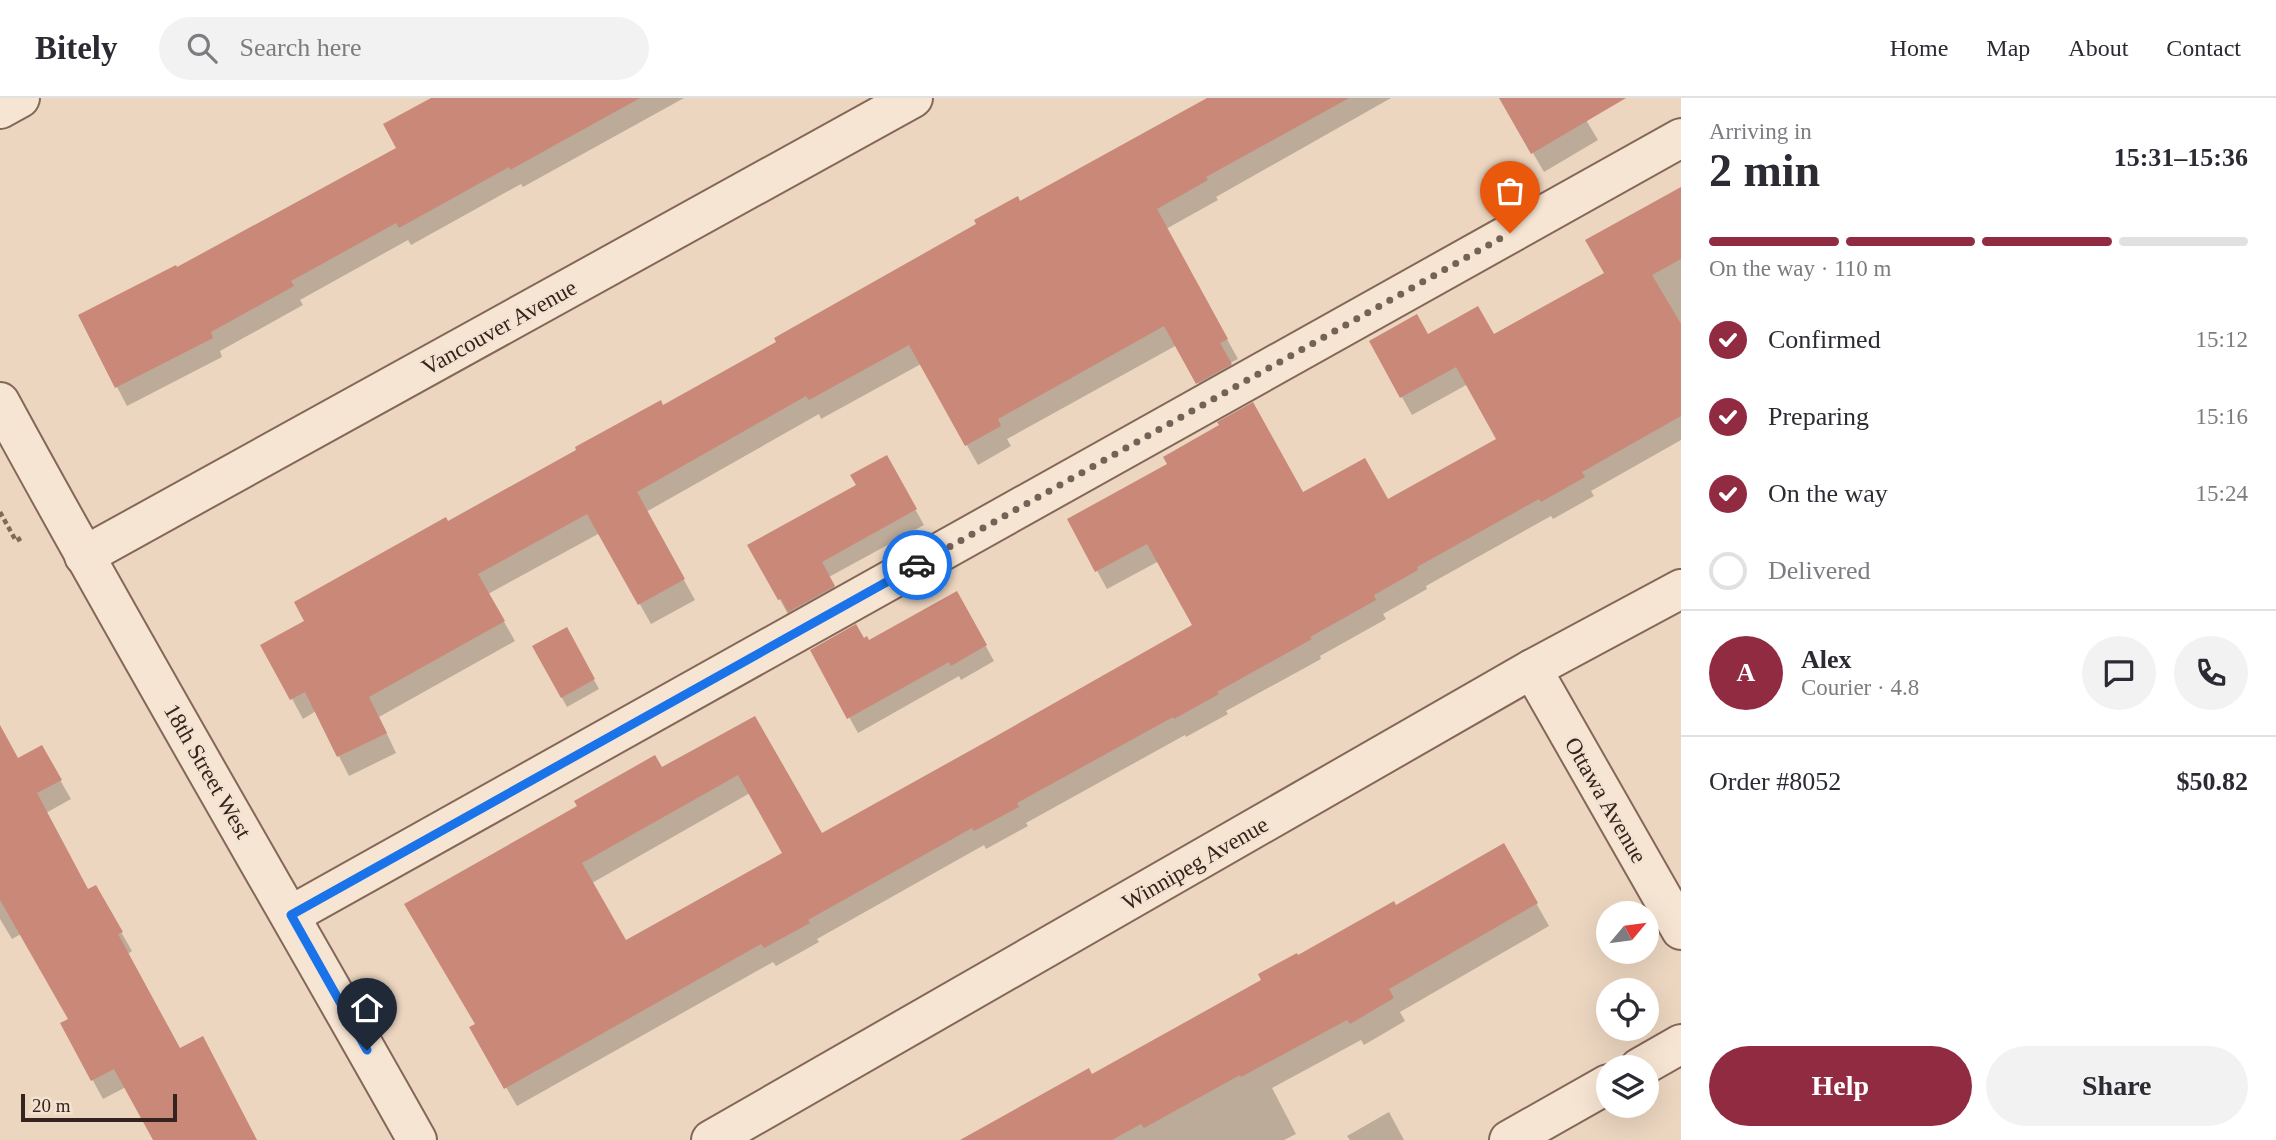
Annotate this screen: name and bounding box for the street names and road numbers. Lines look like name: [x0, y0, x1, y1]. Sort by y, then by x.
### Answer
street label: Vancouver Avenue: [418, 275, 581, 380]
street label: 18th Street West: [159, 700, 256, 843]
street label: Ottawa Avenue: [1560, 733, 1652, 867]
street label: Winnipeg Avenue: [1118, 812, 1273, 915]

